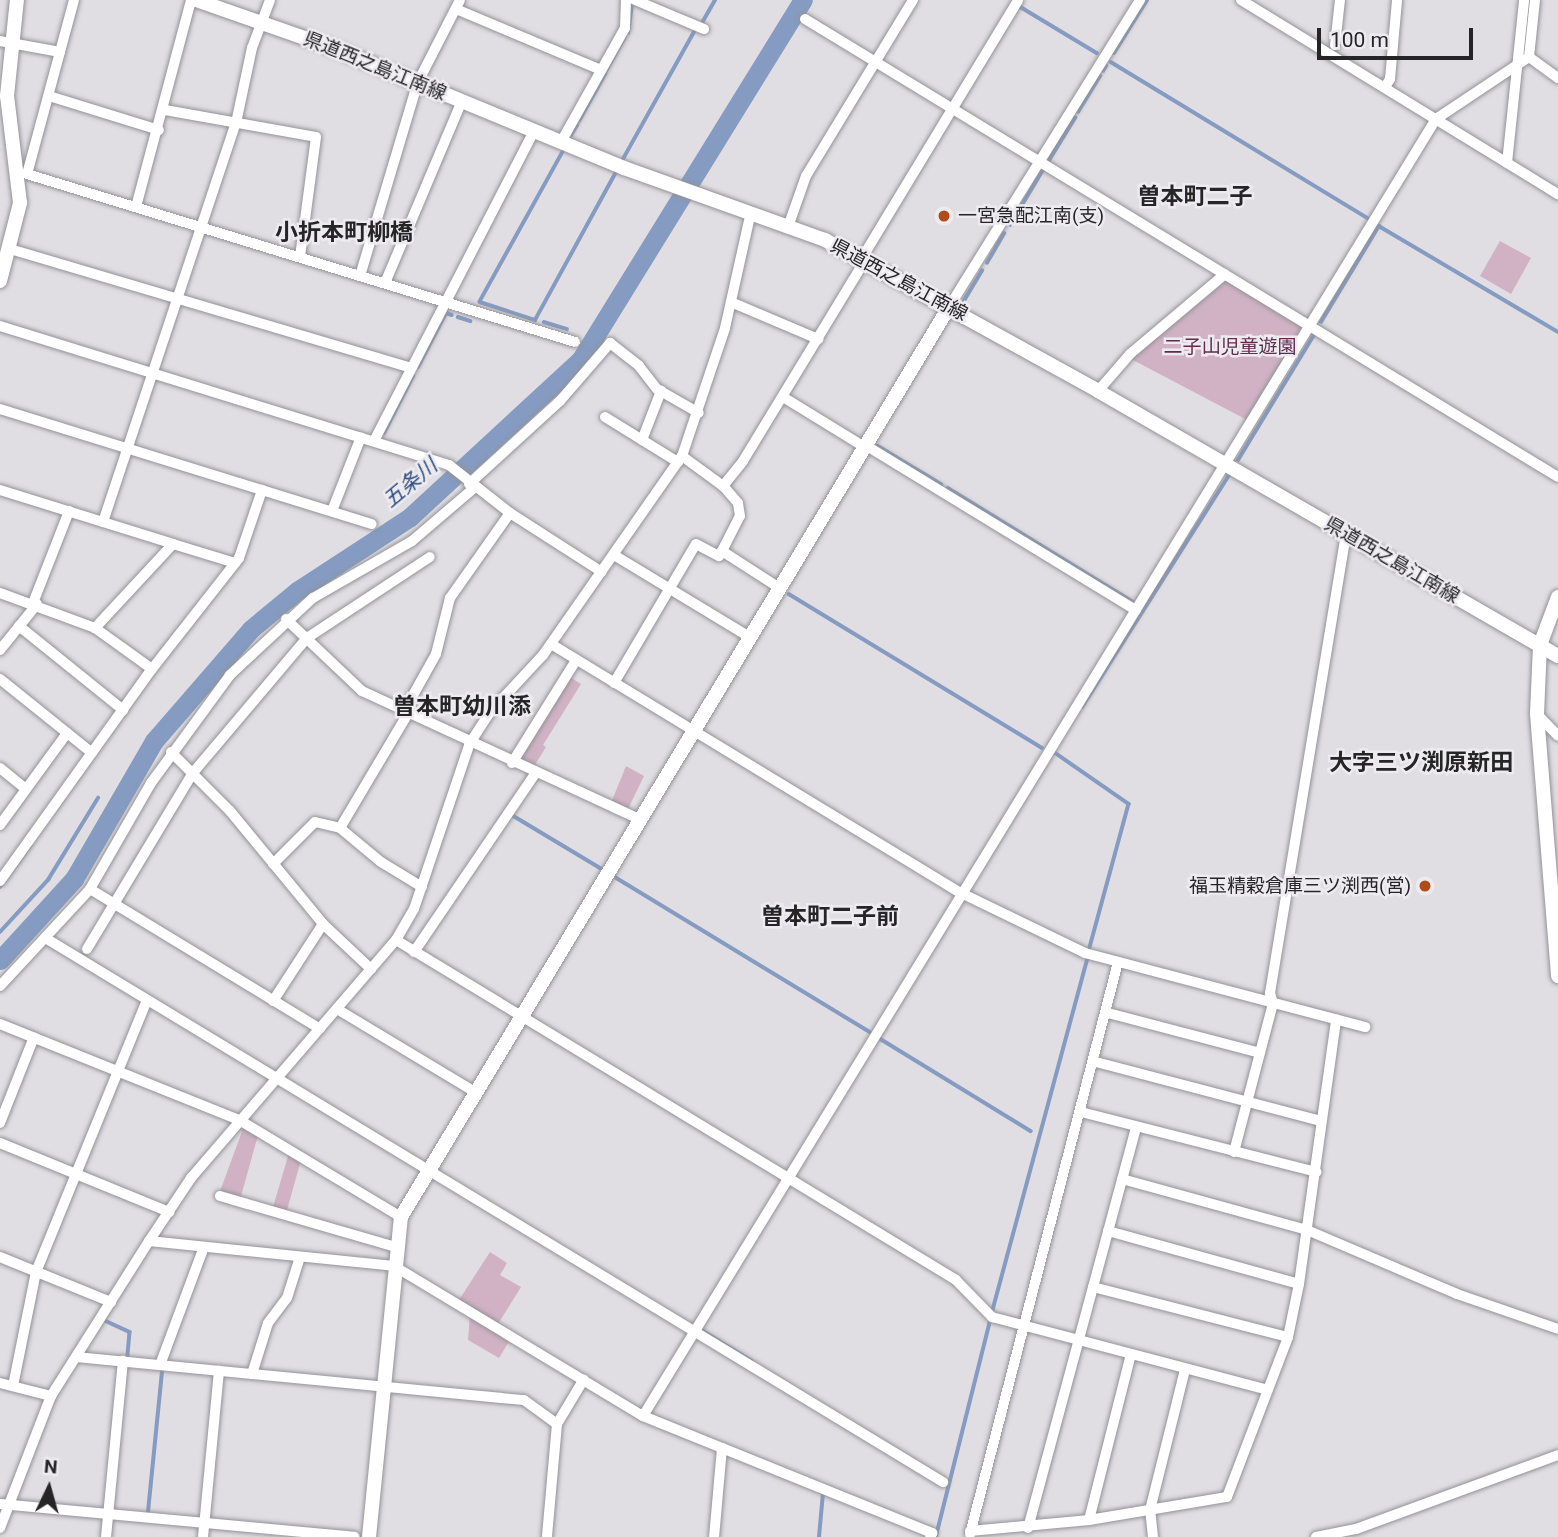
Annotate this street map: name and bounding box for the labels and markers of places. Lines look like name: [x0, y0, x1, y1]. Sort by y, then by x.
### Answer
place label: 一宮急配江南(支): [958, 205, 1104, 227]
marker: 一宮急配江南(支): [936, 208, 952, 224]
place label: 福玉精穀倉庫三ツ渕西(営): [1189, 875, 1411, 897]
marker: 福玉精穀倉庫三ツ渕西(営): [1417, 878, 1433, 894]

